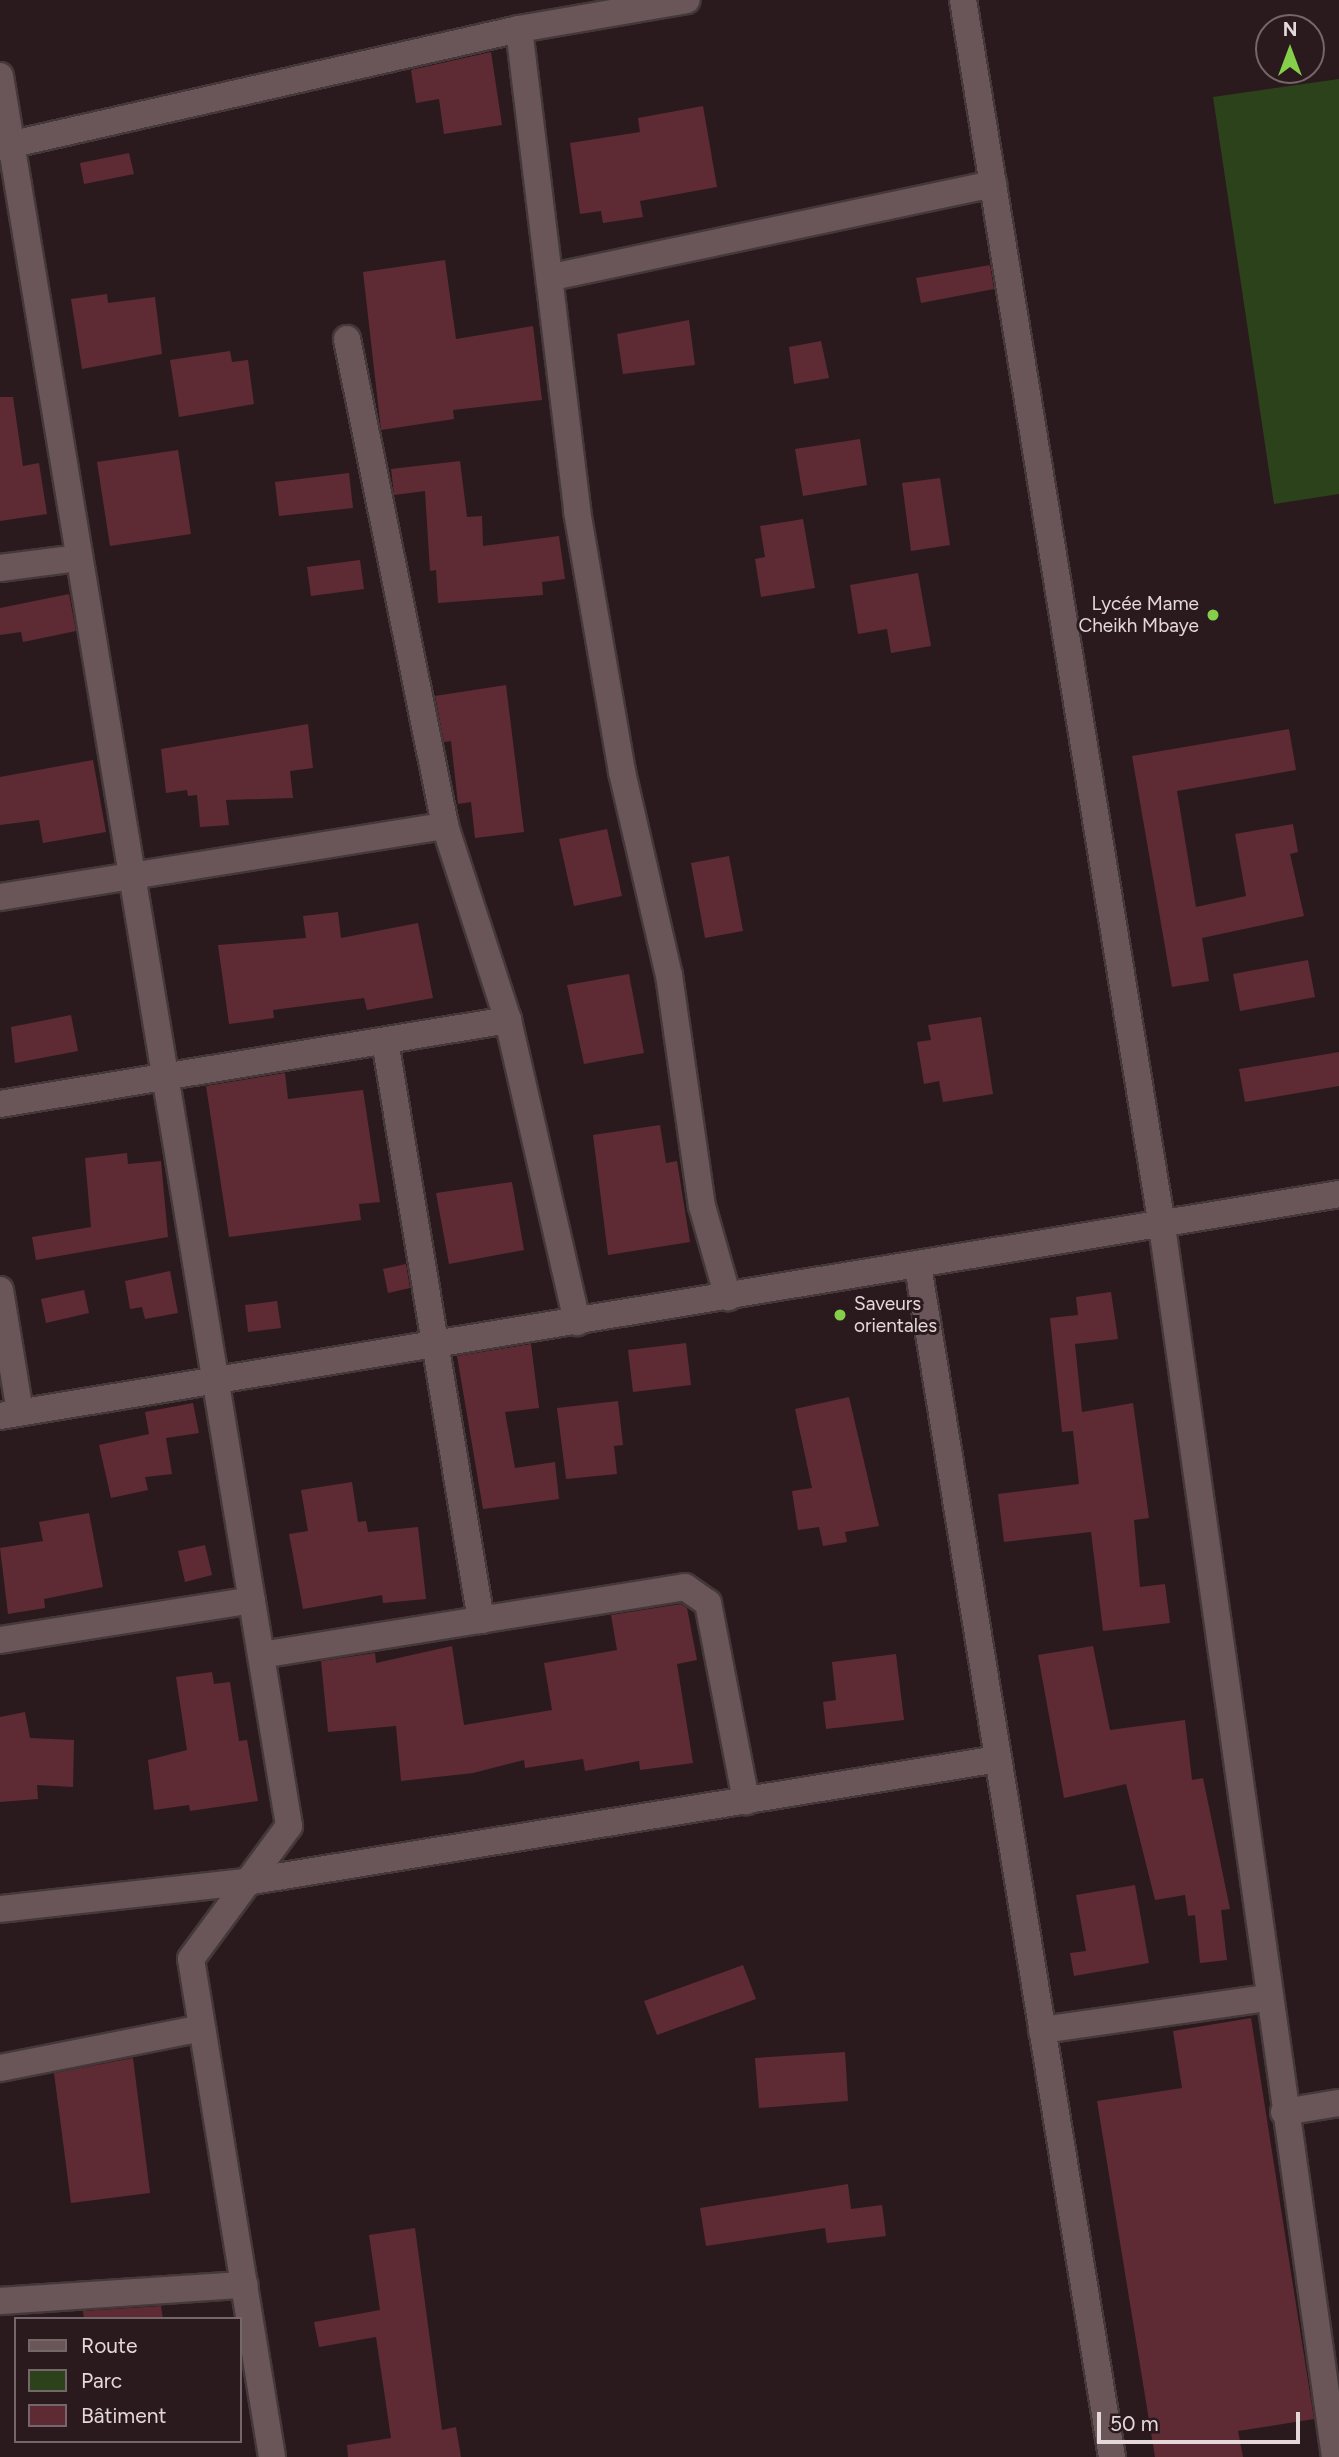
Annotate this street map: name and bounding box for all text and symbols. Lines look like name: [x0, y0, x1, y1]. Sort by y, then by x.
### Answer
north arrow: [1255, 14, 1325, 84]
text: N: [1283, 18, 1297, 41]
place label: Lycée Mame Cheikh Mbaye: [1079, 593, 1199, 637]
marker: Lycée Mame Cheikh Mbaye: [1205, 607, 1221, 623]
place label: Saveurs orientales: [854, 1293, 937, 1337]
marker: Saveurs orientales: [832, 1307, 848, 1323]
legend: [14, 2317, 242, 2443]
text: Route: [81, 2333, 137, 2358]
text: Parc: [81, 2368, 122, 2393]
scale bar: [1101, 2398, 1304, 2442]
text: Bâtiment: [81, 2403, 166, 2428]
text: 50 m: [1110, 2411, 1159, 2436]

